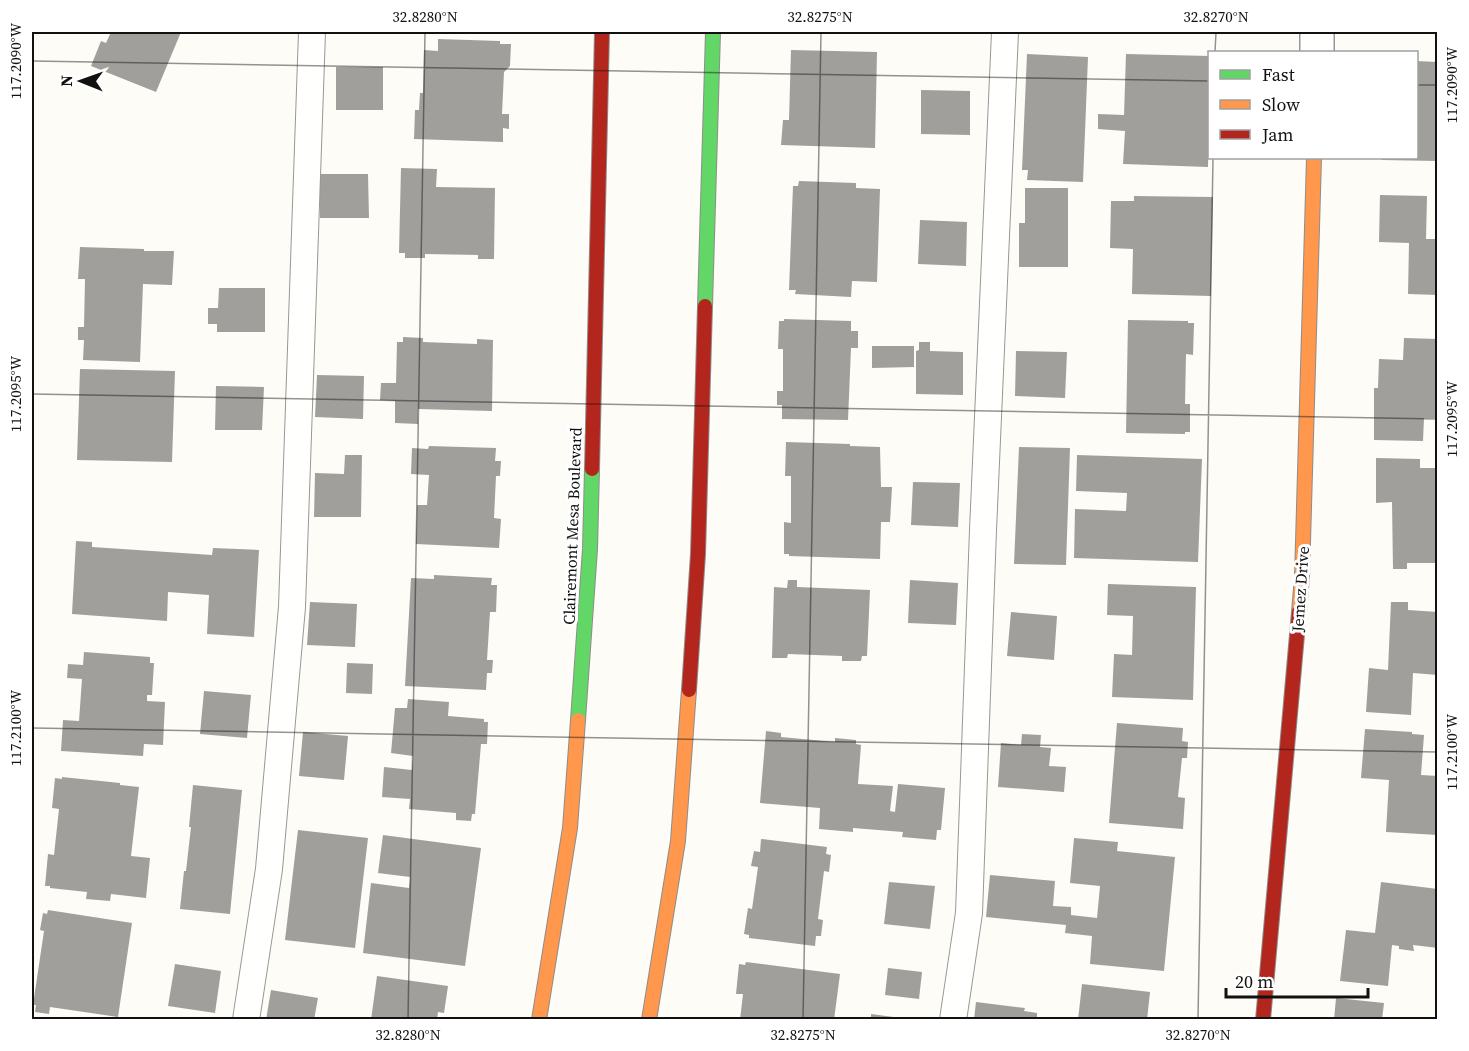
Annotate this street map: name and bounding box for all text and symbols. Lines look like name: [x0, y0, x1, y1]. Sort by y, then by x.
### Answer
text: 32.8280°N: [392, 6, 458, 27]
text: 32.8275°N: [787, 6, 853, 27]
text: 32.8270°N: [1183, 6, 1249, 27]
text: 117.2090°W: [5, 22, 26, 99]
text: 117.2090°W: [1441, 46, 1462, 123]
north arrow: [51, 51, 111, 111]
legend: [1208, 51, 1418, 159]
text: Fast: [1262, 62, 1295, 87]
text: N: [55, 74, 77, 87]
text: Slow: [1262, 92, 1300, 117]
text: Jam: [1261, 122, 1294, 147]
text: 117.2095°W: [5, 355, 26, 432]
text: 117.2095°W: [1441, 380, 1462, 457]
street label: Clairemont Mesa Boulevard: [558, 427, 586, 625]
street label: Jemez Drive: [1286, 545, 1314, 634]
text: 117.2100°W: [5, 689, 26, 766]
text: 117.2100°W: [1441, 713, 1462, 790]
scale bar: [1226, 961, 1368, 999]
text: 20 m: [1235, 969, 1273, 994]
text: 32.8280°N: [375, 1024, 441, 1045]
text: 32.8275°N: [770, 1024, 836, 1045]
text: 32.8270°N: [1165, 1024, 1231, 1045]

